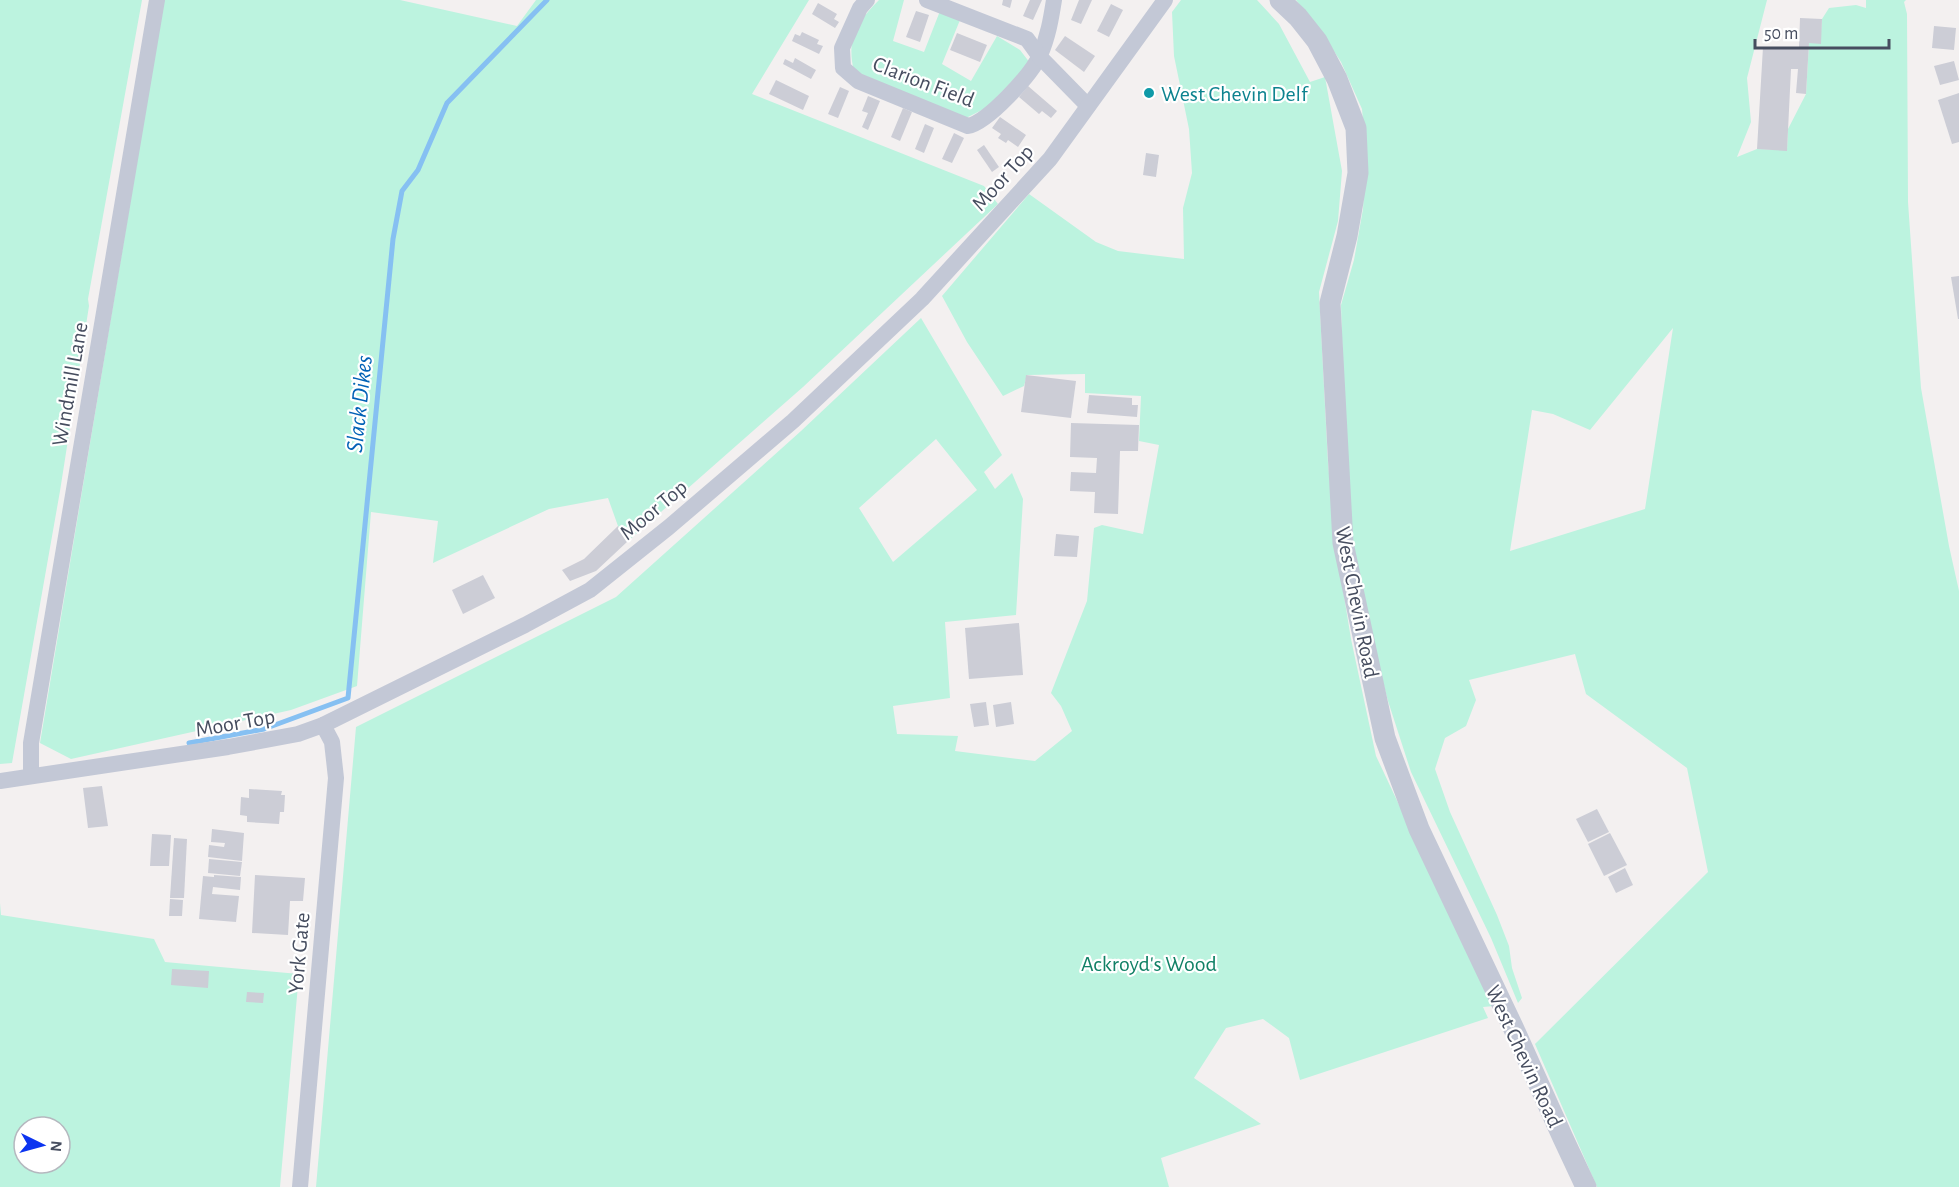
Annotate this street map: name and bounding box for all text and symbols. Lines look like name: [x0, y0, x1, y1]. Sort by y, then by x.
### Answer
scale bar: [1755, 12, 1888, 50]
text: 50 m: [1764, 25, 1798, 43]
street label: Clarion Field: [870, 53, 977, 111]
place label: West Chevin Delf: [1161, 83, 1309, 105]
marker: West Chevin Delf: [1142, 86, 1156, 100]
street label: Moor Top: [968, 140, 1038, 215]
street label: Windmill Lane: [48, 320, 92, 448]
water label: Slack Dikes: [343, 354, 377, 454]
street label: Moor Top: [616, 476, 691, 544]
street label: West Chevin Road: [1332, 524, 1383, 680]
street label: Moor Top: [194, 705, 277, 741]
street label: York Gate: [284, 911, 314, 995]
park label: Ackroyd's Wood: [1081, 953, 1217, 975]
street label: West Chevin Road: [1482, 982, 1567, 1131]
north arrow: [12, 1115, 72, 1175]
text: N: [47, 1140, 64, 1152]

